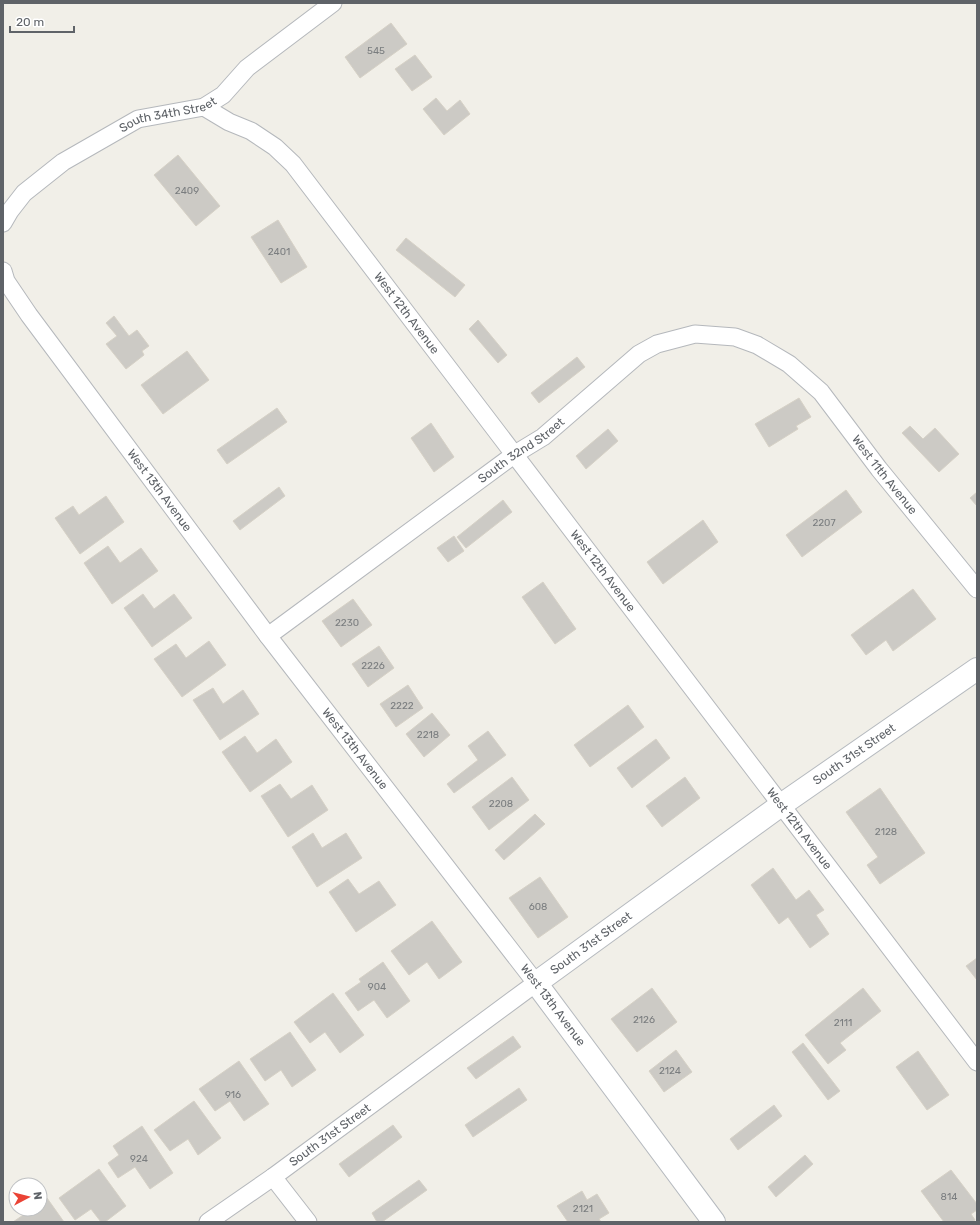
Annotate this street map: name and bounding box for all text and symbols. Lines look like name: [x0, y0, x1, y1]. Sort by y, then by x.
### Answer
scale bar: [10, 8, 74, 34]
text: 20 m: [16, 15, 44, 29]
house number: 545: [367, 45, 385, 57]
street label: South 34th Street: [117, 94, 219, 135]
house number: 2409: [175, 185, 199, 197]
house number: 2401: [268, 246, 290, 258]
street label: West 12th Avenue: [371, 270, 442, 357]
street label: South 32nd Street: [475, 415, 567, 486]
street label: West 11th Avenue: [849, 432, 920, 517]
street label: West 13th Avenue: [124, 446, 195, 534]
house number: 2207: [812, 517, 836, 529]
street label: West 12th Avenue: [567, 527, 639, 615]
house number: 2230: [335, 617, 359, 629]
house number: 2226: [361, 660, 385, 672]
house number: 2222: [390, 700, 414, 712]
street label: West 13th Avenue: [319, 705, 391, 792]
street label: South 31st Street: [810, 721, 898, 788]
house number: 2218: [417, 729, 439, 741]
street label: West 12th Avenue: [764, 785, 835, 872]
house number: 2208: [489, 798, 513, 810]
house number: 2128: [875, 826, 897, 838]
house number: 608: [529, 901, 547, 913]
street label: South 31st Street: [548, 909, 635, 977]
street label: West 13th Avenue: [518, 961, 588, 1049]
house number: 904: [368, 981, 386, 993]
house number: 2126: [633, 1014, 655, 1026]
house number: 2111: [834, 1017, 852, 1029]
house number: 2124: [659, 1065, 681, 1077]
house number: 916: [225, 1089, 241, 1101]
street label: South 31st Street: [287, 1101, 374, 1169]
house number: 924: [130, 1153, 148, 1165]
north arrow: [8, 1177, 48, 1217]
text: N: [30, 1191, 44, 1201]
house number: 814: [941, 1191, 957, 1203]
house number: 2121: [573, 1203, 593, 1215]

